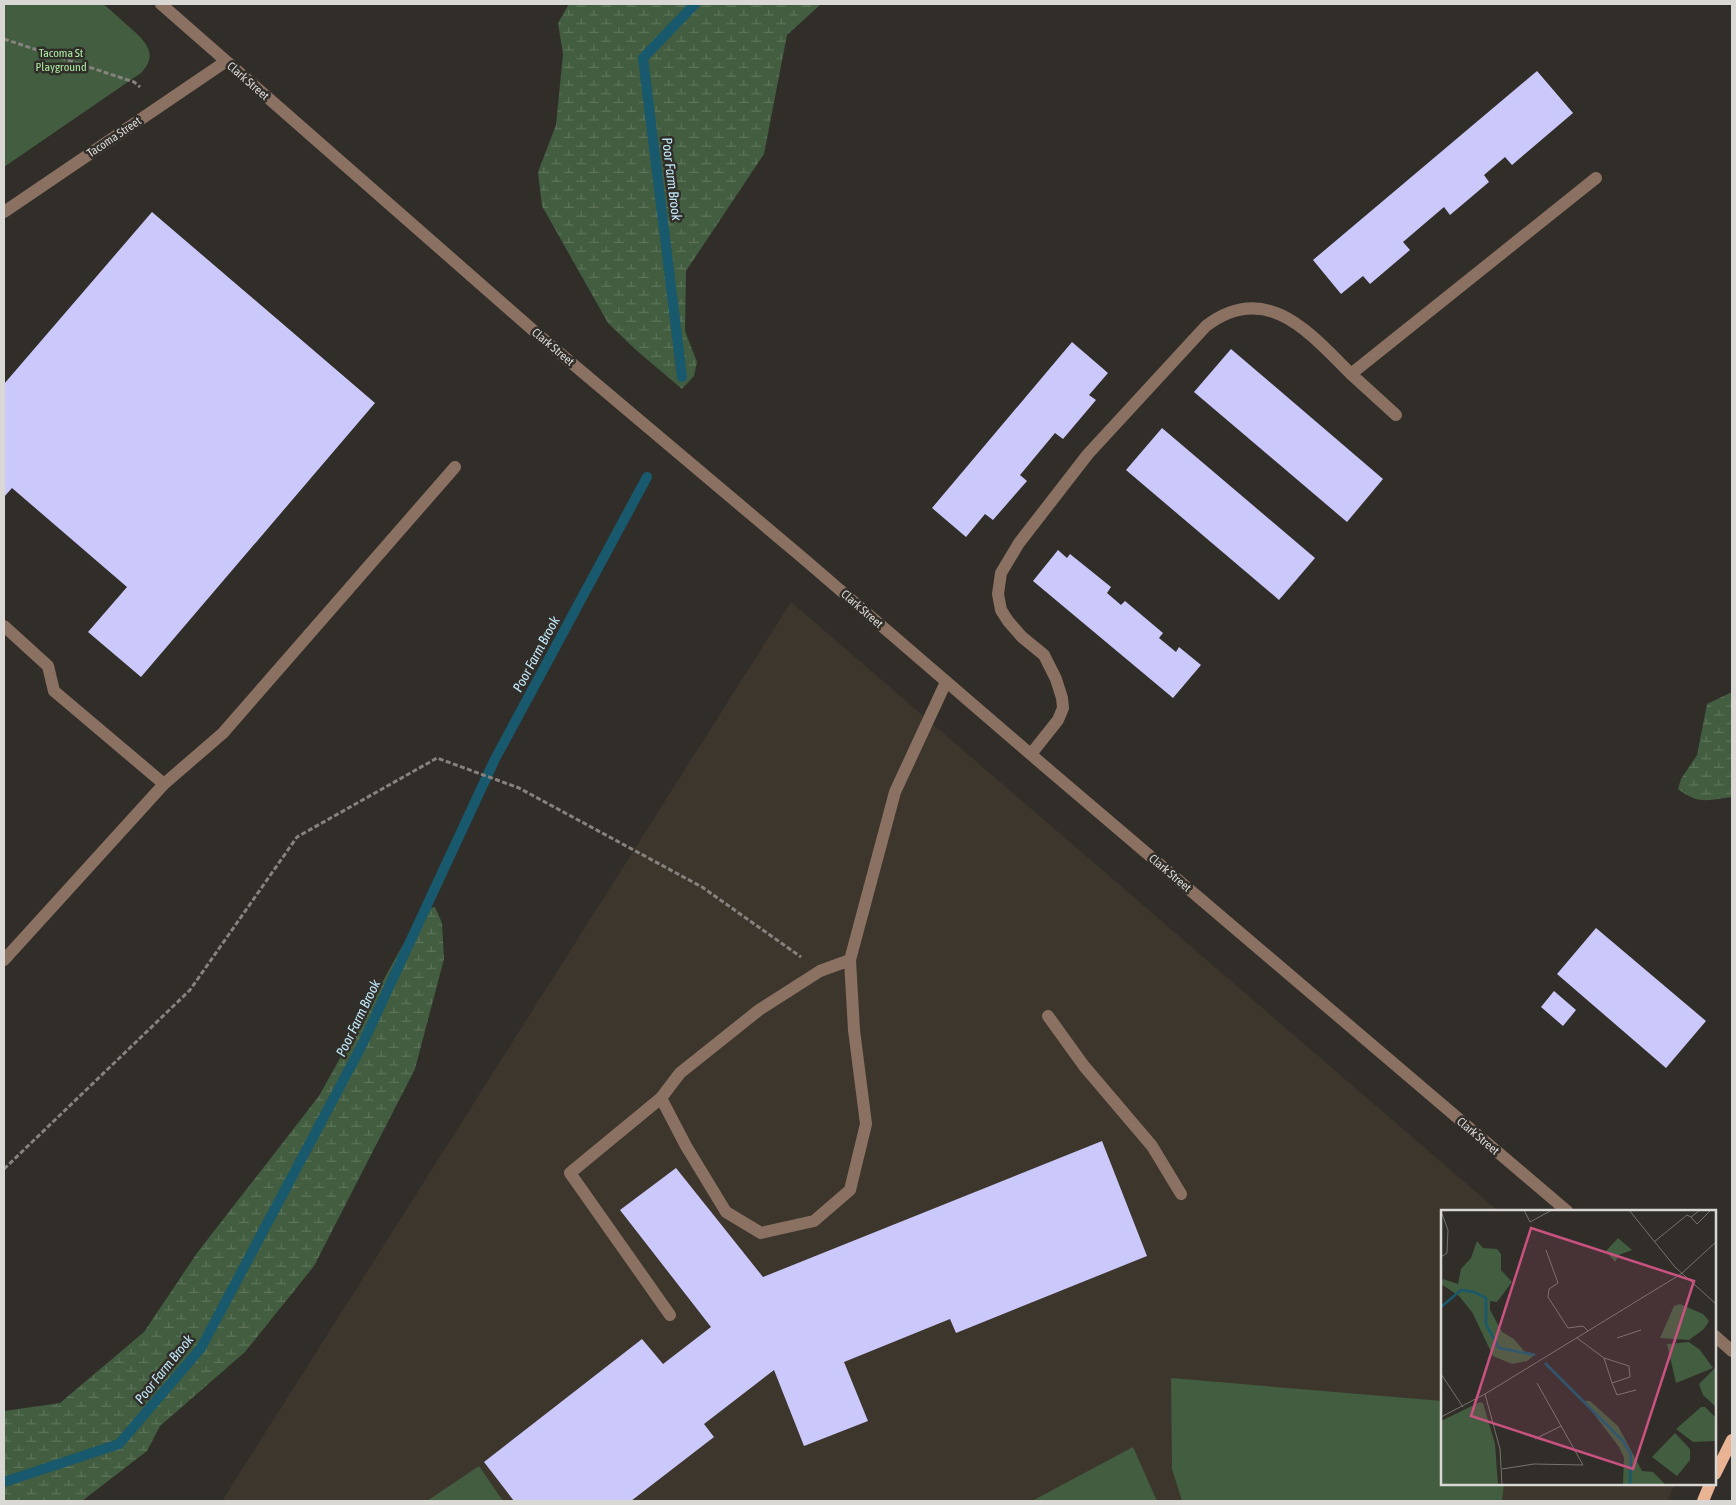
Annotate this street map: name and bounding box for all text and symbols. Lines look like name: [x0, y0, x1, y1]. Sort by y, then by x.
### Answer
park label: Tacoma St Playground: [35, 46, 87, 74]
street label: Clark Street: [224, 59, 272, 103]
street label: Tacoma Street: [84, 113, 144, 160]
water label: Poor Farm Brook: [659, 137, 685, 222]
street label: Clark Street: [529, 325, 577, 369]
street label: Clark Street: [838, 587, 886, 631]
water label: Poor Farm Brook: [509, 613, 563, 695]
street label: Clark Street: [1146, 851, 1194, 895]
water label: Poor Farm Brook: [332, 976, 384, 1059]
street label: Clark Street: [1454, 1114, 1502, 1158]
inset map: [1441, 1210, 1716, 1485]
water label: Poor Farm Brook: [131, 1331, 197, 1407]

